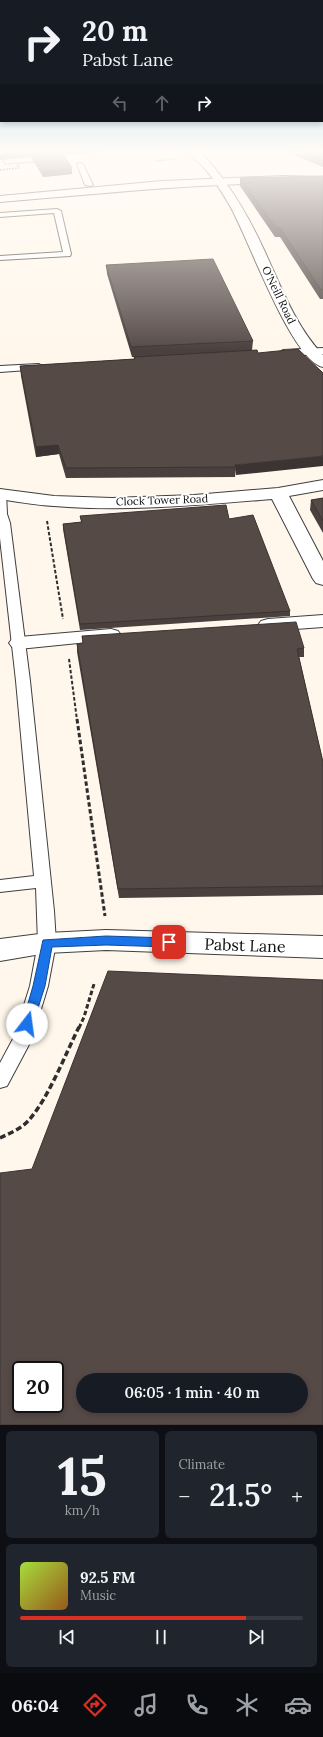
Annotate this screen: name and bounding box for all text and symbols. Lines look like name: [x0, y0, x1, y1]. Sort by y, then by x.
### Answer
text: 20 m: [82, 13, 148, 49]
icon: right: [16, 16, 68, 68]
text: Pabst Lane: [82, 48, 173, 71]
icon: left: [109, 92, 131, 114]
icon: ahead: [151, 92, 173, 114]
icon: right: [193, 92, 215, 114]
street label: O'Neill Road: [259, 264, 299, 327]
street label: Clock Tower Road: [116, 491, 209, 509]
pin: [152, 925, 186, 959]
icon: arrive: [158, 931, 180, 953]
street label: Pabst Lane: [204, 934, 286, 956]
position arrow: [6, 1003, 48, 1045]
speed limit sign: 20: [12, 1361, 64, 1413]
text: 06:05 · 1 min · 40 m: [124, 1383, 260, 1402]
text: 15: [58, 1443, 107, 1509]
text: Climate: [179, 1456, 225, 1473]
text: 21.5°: [209, 1476, 272, 1514]
text: −: [179, 1482, 190, 1510]
text: +: [291, 1482, 303, 1510]
text: km/h: [65, 1502, 100, 1519]
text: 92.5 FM: [80, 1568, 135, 1587]
text: Music: [80, 1587, 116, 1604]
icon: previous: [56, 1626, 78, 1648]
icon: pause: [150, 1626, 172, 1648]
icon: next: [245, 1626, 267, 1648]
icon: directions: [81, 1691, 109, 1719]
icon: music: [132, 1691, 160, 1719]
icon: phone: [183, 1691, 211, 1719]
icon: climate: [233, 1691, 261, 1719]
icon: car: [284, 1691, 312, 1719]
text: 06:04: [11, 1694, 59, 1717]

